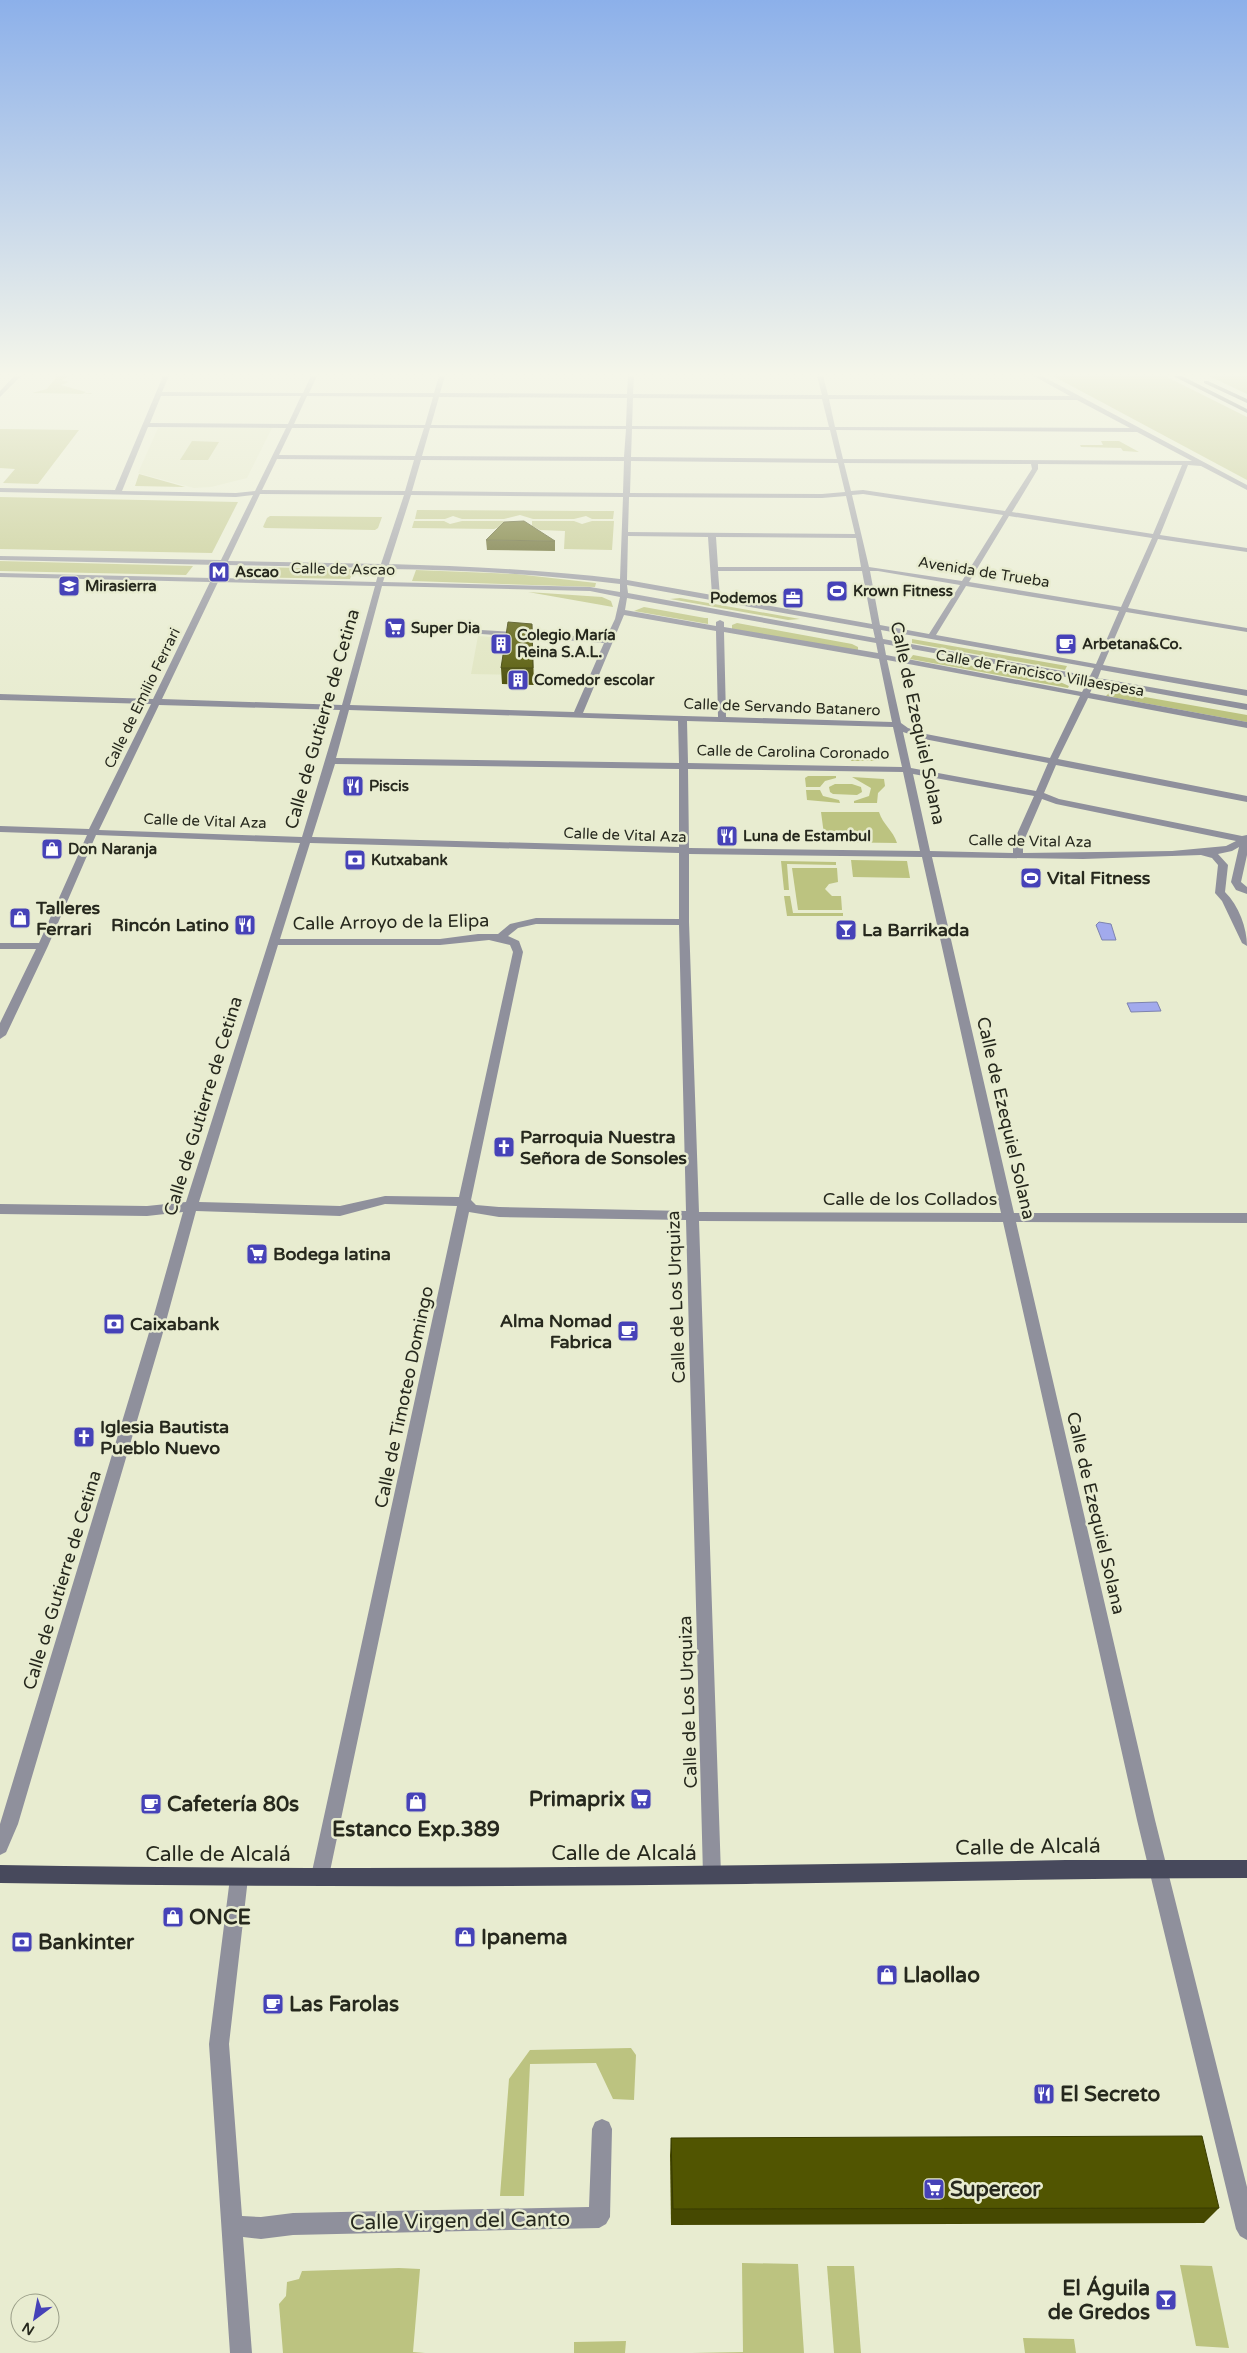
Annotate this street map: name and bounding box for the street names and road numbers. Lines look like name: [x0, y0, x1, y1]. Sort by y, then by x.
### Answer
street label: Avenida de Trueba: [917, 553, 1051, 591]
street label: Calle de Ascao: [291, 559, 395, 579]
street label: Calle de Gutierre de Cetina: [280, 606, 364, 832]
street label: Calle de Ezequiel Solana: [886, 619, 950, 827]
street label: Calle de Emilio Ferrari: [100, 625, 184, 771]
street label: Calle de Francisco Villaespesa: [934, 646, 1146, 700]
street label: Calle de Servando Batanero: [683, 695, 881, 719]
street label: Calle de Carolina Coronado: [696, 741, 890, 763]
street label: Calle de Vital Aza: [143, 810, 267, 832]
street label: Calle de Vital Aza: [563, 824, 687, 846]
street label: Calle de Vital Aza: [968, 831, 1092, 851]
street label: Calle Arroyo de la Elipa: [292, 909, 490, 935]
street label: Calle de Gutierre de Cetina: [159, 994, 247, 1218]
street label: Calle de Ezequiel Solana: [972, 1015, 1040, 1221]
street label: Calle de los Collados: [823, 1188, 997, 1210]
street label: Calle de Los Urquiza: [662, 1210, 690, 1384]
street label: Calle de Timoteo Domingo: [370, 1284, 438, 1510]
street label: Calle de Ezequiel Solana: [1062, 1410, 1130, 1616]
street label: Calle de Gutierre de Cetina: [18, 1468, 106, 1692]
street label: Calle de Los Urquiza: [674, 1615, 702, 1789]
street label: Calle de Alcalá: [955, 1833, 1101, 1861]
street label: Calle de Alcalá: [551, 1841, 697, 1866]
street label: Calle de Alcalá: [145, 1842, 291, 1867]
street label: Calle Virgen del Canto: [350, 2207, 570, 2235]

